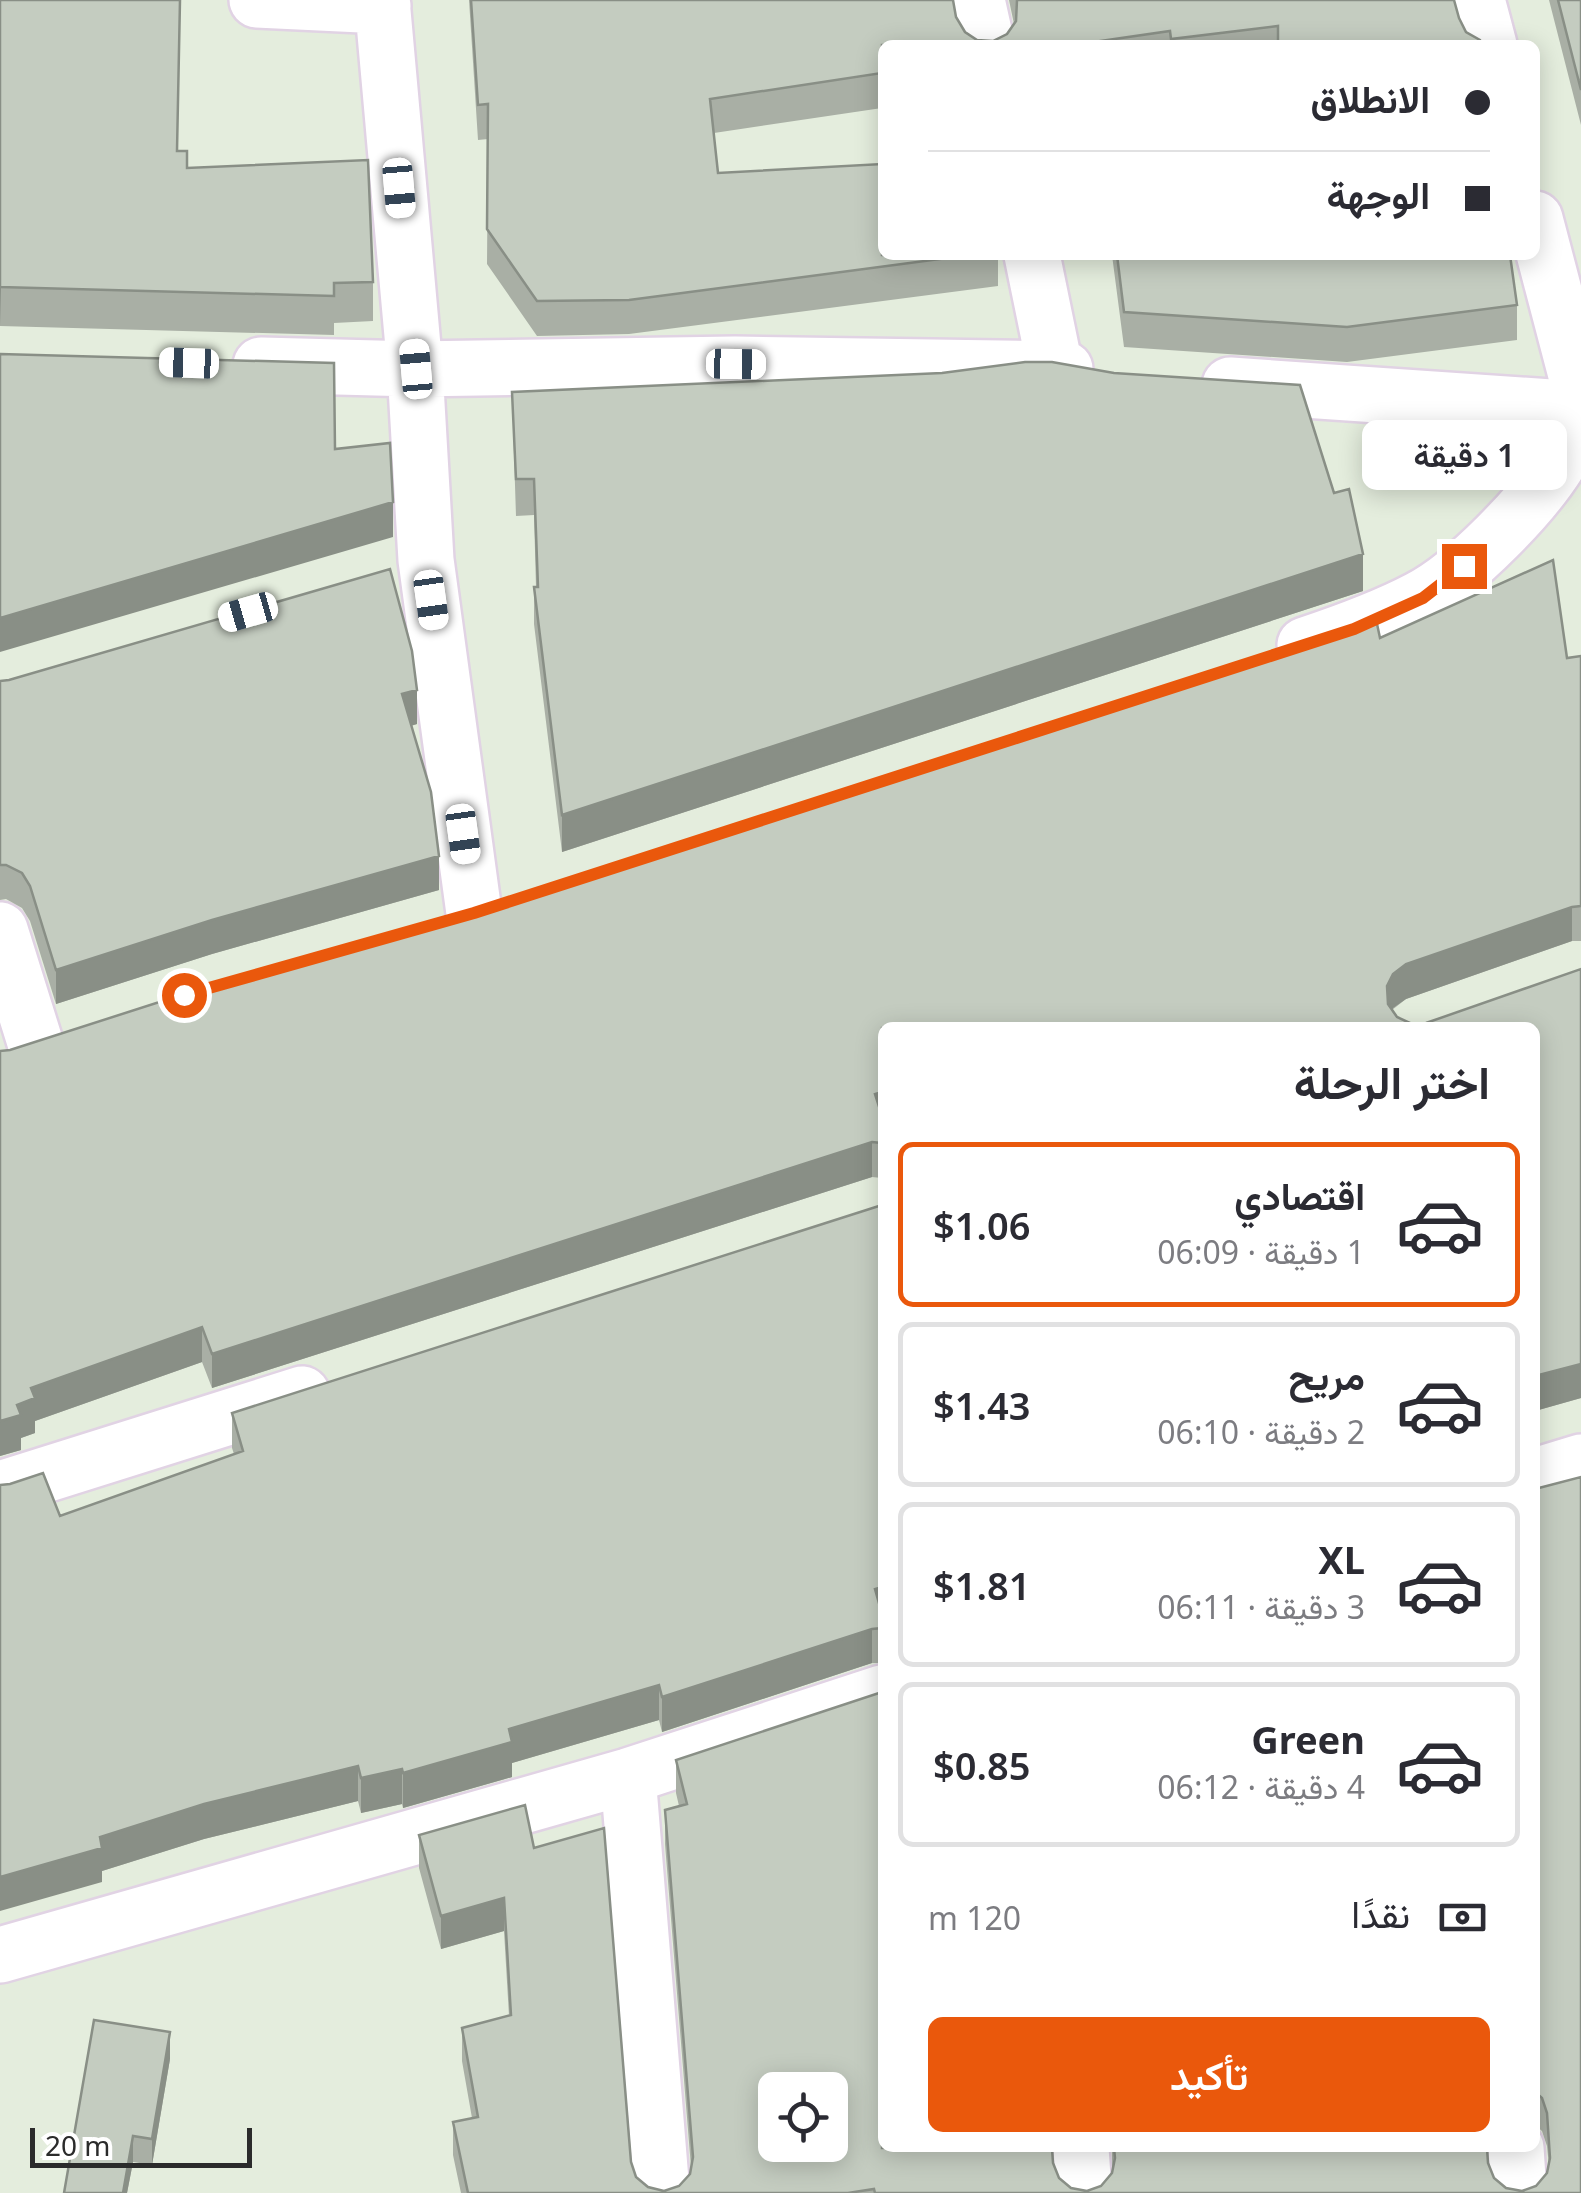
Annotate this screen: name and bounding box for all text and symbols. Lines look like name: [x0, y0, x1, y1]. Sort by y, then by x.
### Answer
text: الانطلاق: [1311, 72, 1430, 124]
car: [381, 157, 417, 219]
text: الوجهة: [1327, 168, 1430, 220]
car: [398, 338, 434, 400]
car: [158, 347, 220, 379]
car: [706, 348, 766, 380]
callout: 1 دقيقة: [1362, 421, 1566, 491]
text: 1 دقيقة: [1414, 433, 1515, 476]
route end: [1442, 544, 1487, 589]
car: [412, 568, 450, 632]
car: [215, 589, 281, 635]
car: [444, 802, 482, 866]
route start: [162, 973, 207, 1018]
text: اختر الرحلة: [1294, 1051, 1490, 1112]
text: اقتصادي: [1234, 1169, 1365, 1221]
icon: car: [1395, 1180, 1485, 1270]
text: $1.06: [933, 1199, 1030, 1251]
text: 1 دقيقة · 06:09: [1157, 1230, 1365, 1273]
text: مريح: [1289, 1349, 1365, 1401]
icon: car: [1395, 1360, 1485, 1450]
text: $1.43: [933, 1379, 1030, 1431]
text: 2 دقيقة · 06:10: [1157, 1410, 1365, 1453]
text: XL: [1318, 1533, 1365, 1585]
icon: car: [1395, 1540, 1485, 1630]
text: $1.81: [933, 1559, 1030, 1611]
text: 3 دقيقة · 06:11: [1157, 1585, 1365, 1628]
text: Green: [1251, 1713, 1365, 1765]
icon: car: [1395, 1720, 1485, 1810]
text: $0.85: [933, 1739, 1030, 1791]
text: 4 دقيقة · 06:12: [1157, 1765, 1365, 1808]
text: نقدًا: [1351, 1887, 1410, 1939]
icon: cash: [1435, 1890, 1490, 1945]
text: 120 m: [928, 1896, 1021, 1939]
button: تأكيد: [928, 2017, 1490, 2132]
map controls: [758, 2072, 848, 2162]
button: locate: [758, 2072, 848, 2162]
scale bar: [30, 2123, 252, 2168]
text: 20 m: [45, 2126, 111, 2164]

